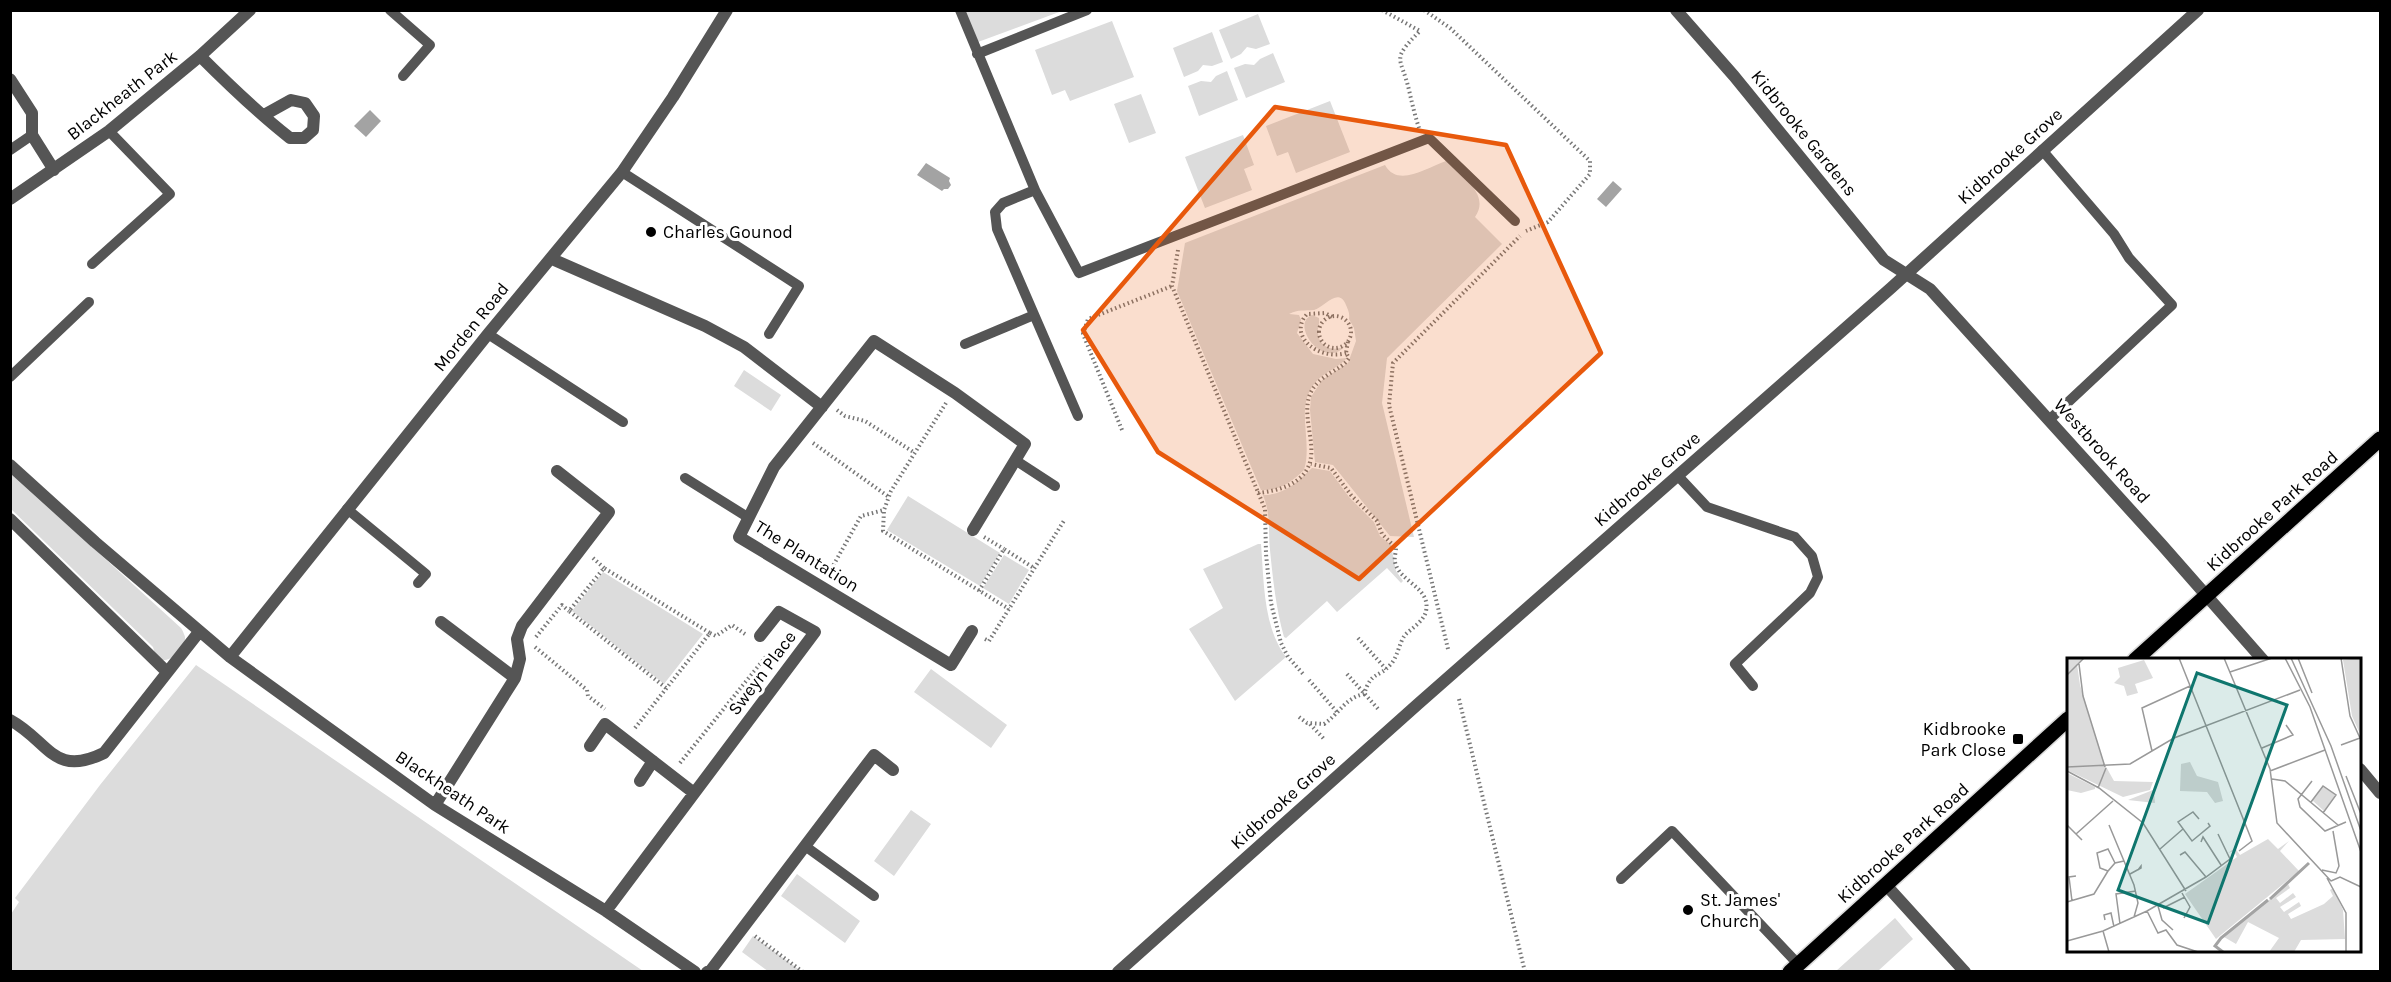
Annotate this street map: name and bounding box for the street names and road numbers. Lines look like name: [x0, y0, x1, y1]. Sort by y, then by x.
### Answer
street label: Blackheath Park: [62, 45, 182, 145]
street label: Kidbrooke Gardens: [1746, 66, 1862, 200]
street label: Kidbrooke Grove: [1953, 103, 2067, 209]
street label: Morden Road: [428, 278, 514, 376]
street label: Westbrook Road: [2049, 394, 2155, 508]
street label: Kidbrooke Grove: [1589, 427, 1705, 531]
street label: Kidbrooke Park Road: [2202, 446, 2342, 576]
street label: The Plantation: [751, 515, 863, 597]
street label: Sweyn Place: [723, 626, 801, 720]
street label: Blackheath Park: [391, 745, 515, 839]
street label: Kidbrooke Grove: [1226, 748, 1340, 854]
street label: Kidbrooke Park Road: [1833, 778, 1973, 908]

